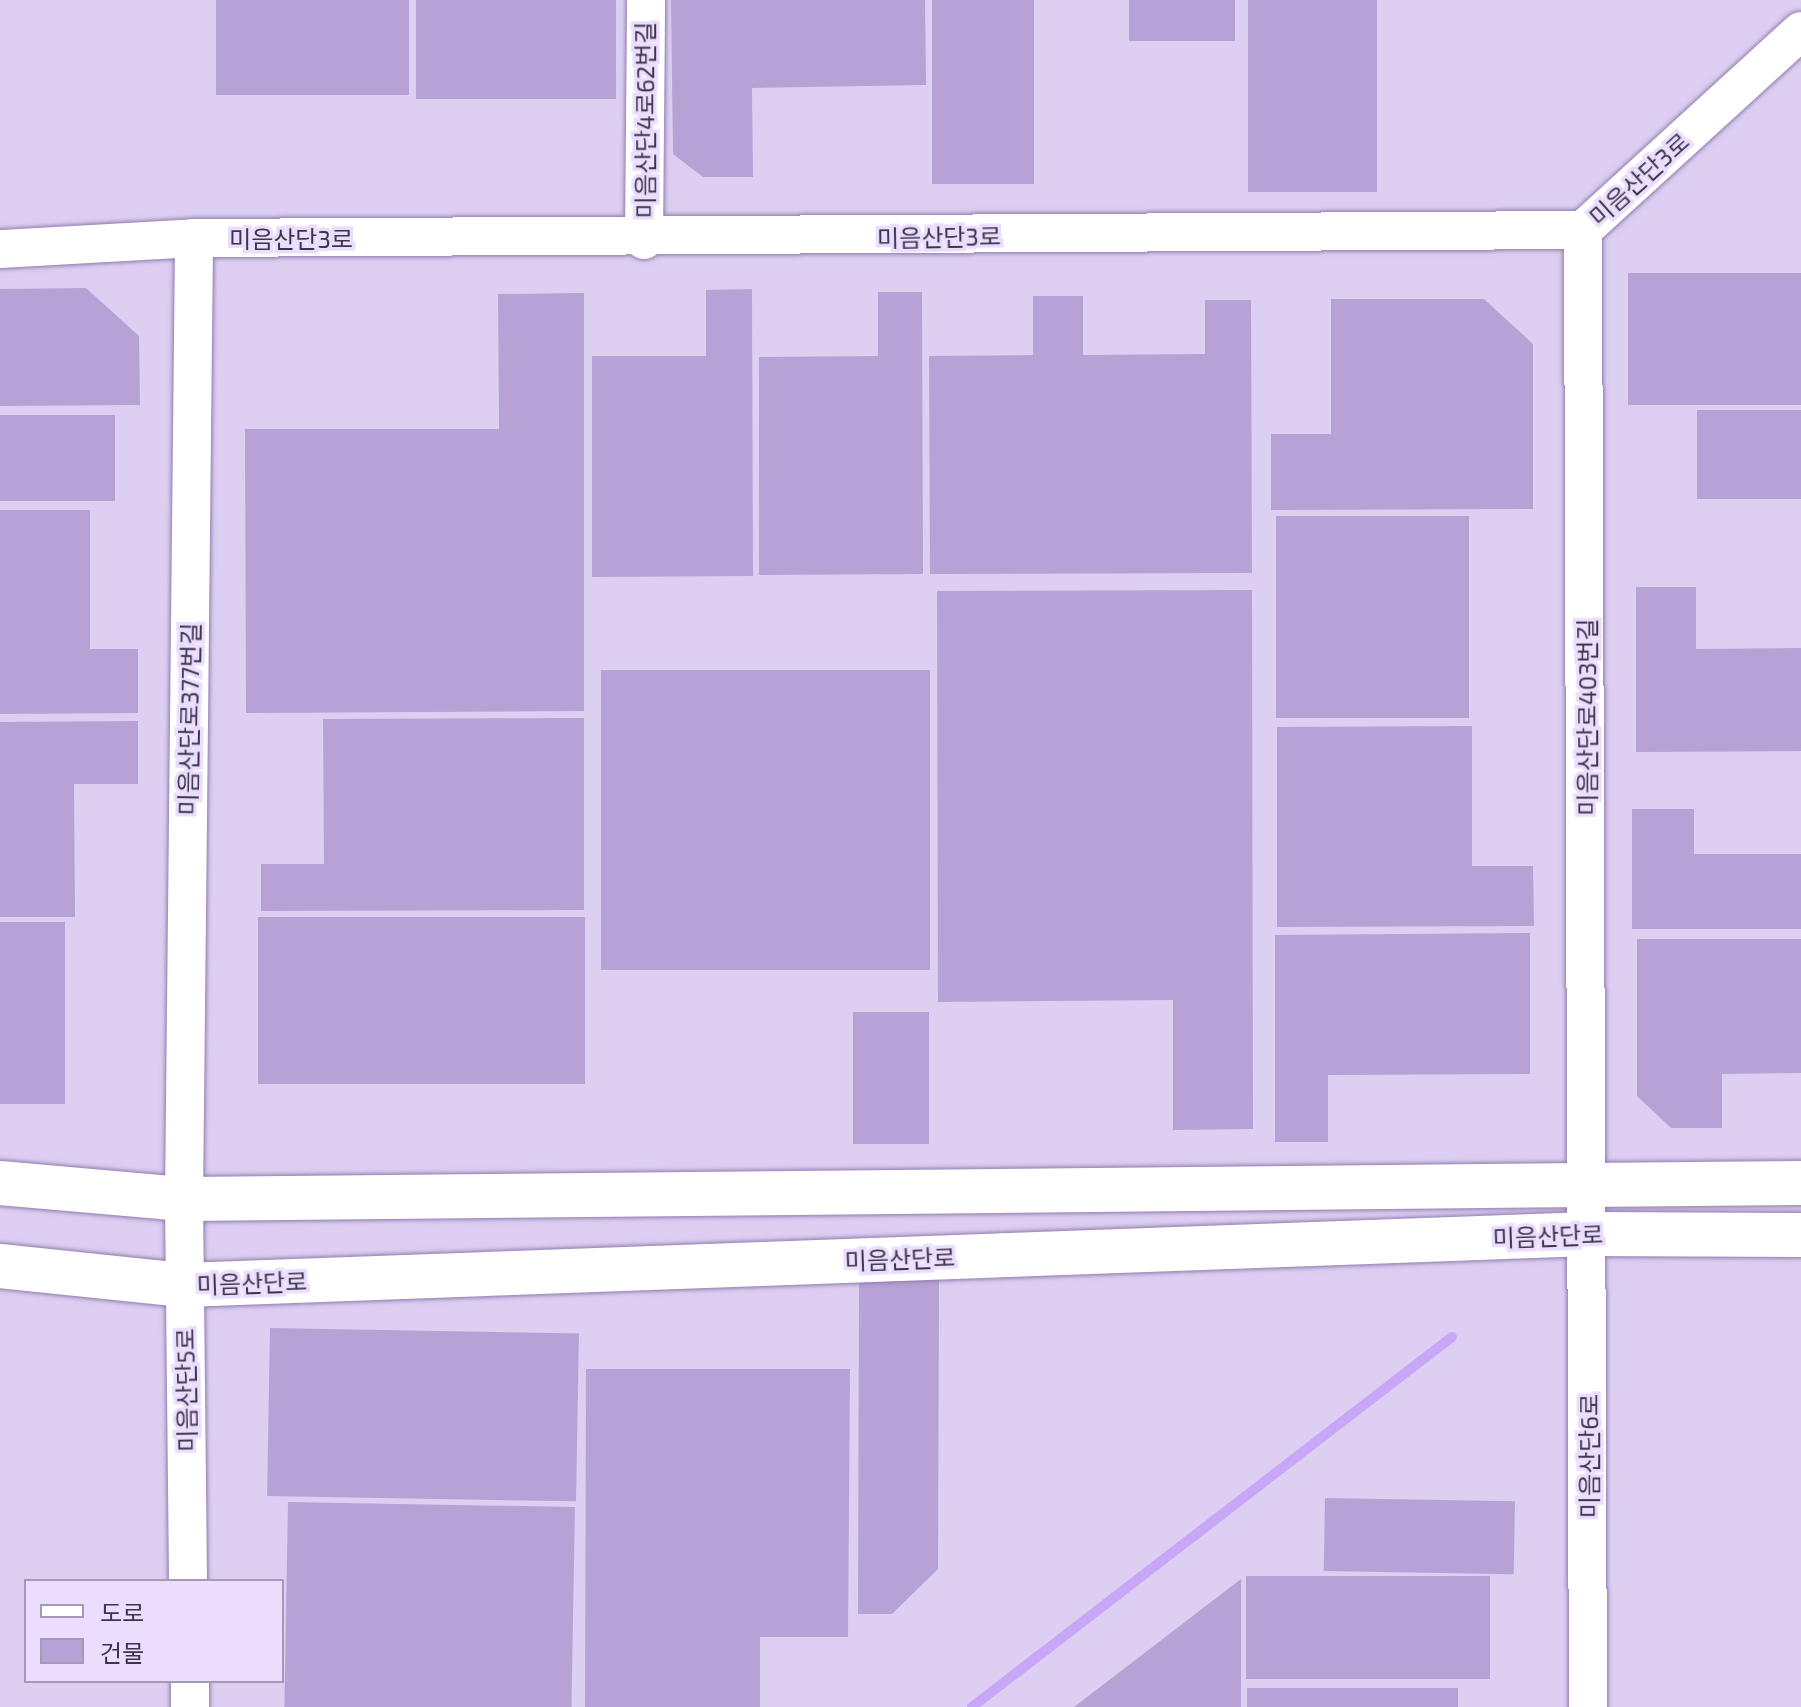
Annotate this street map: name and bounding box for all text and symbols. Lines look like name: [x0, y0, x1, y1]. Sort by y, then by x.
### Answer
street label: 미음산단4로62번길: [631, 22, 659, 218]
street label: 미음산단3로: [1583, 127, 1695, 231]
street label: 미음산단3로: [877, 222, 1001, 252]
street label: 미음산단3로: [229, 225, 353, 253]
street label: 미음산단로403번길: [1573, 618, 1601, 816]
street label: 미음산단로377번길: [173, 623, 205, 815]
street label: 미음산단로: [1492, 1220, 1604, 1252]
street label: 미음산단로: [844, 1243, 956, 1275]
street label: 미음산단로: [196, 1267, 308, 1299]
street label: 미음산단5로: [171, 1328, 201, 1452]
street label: 미음산단6로: [1575, 1394, 1603, 1518]
legend: [24, 1579, 284, 1683]
text: 도로: [100, 1598, 144, 1627]
text: 건물: [100, 1638, 144, 1667]

